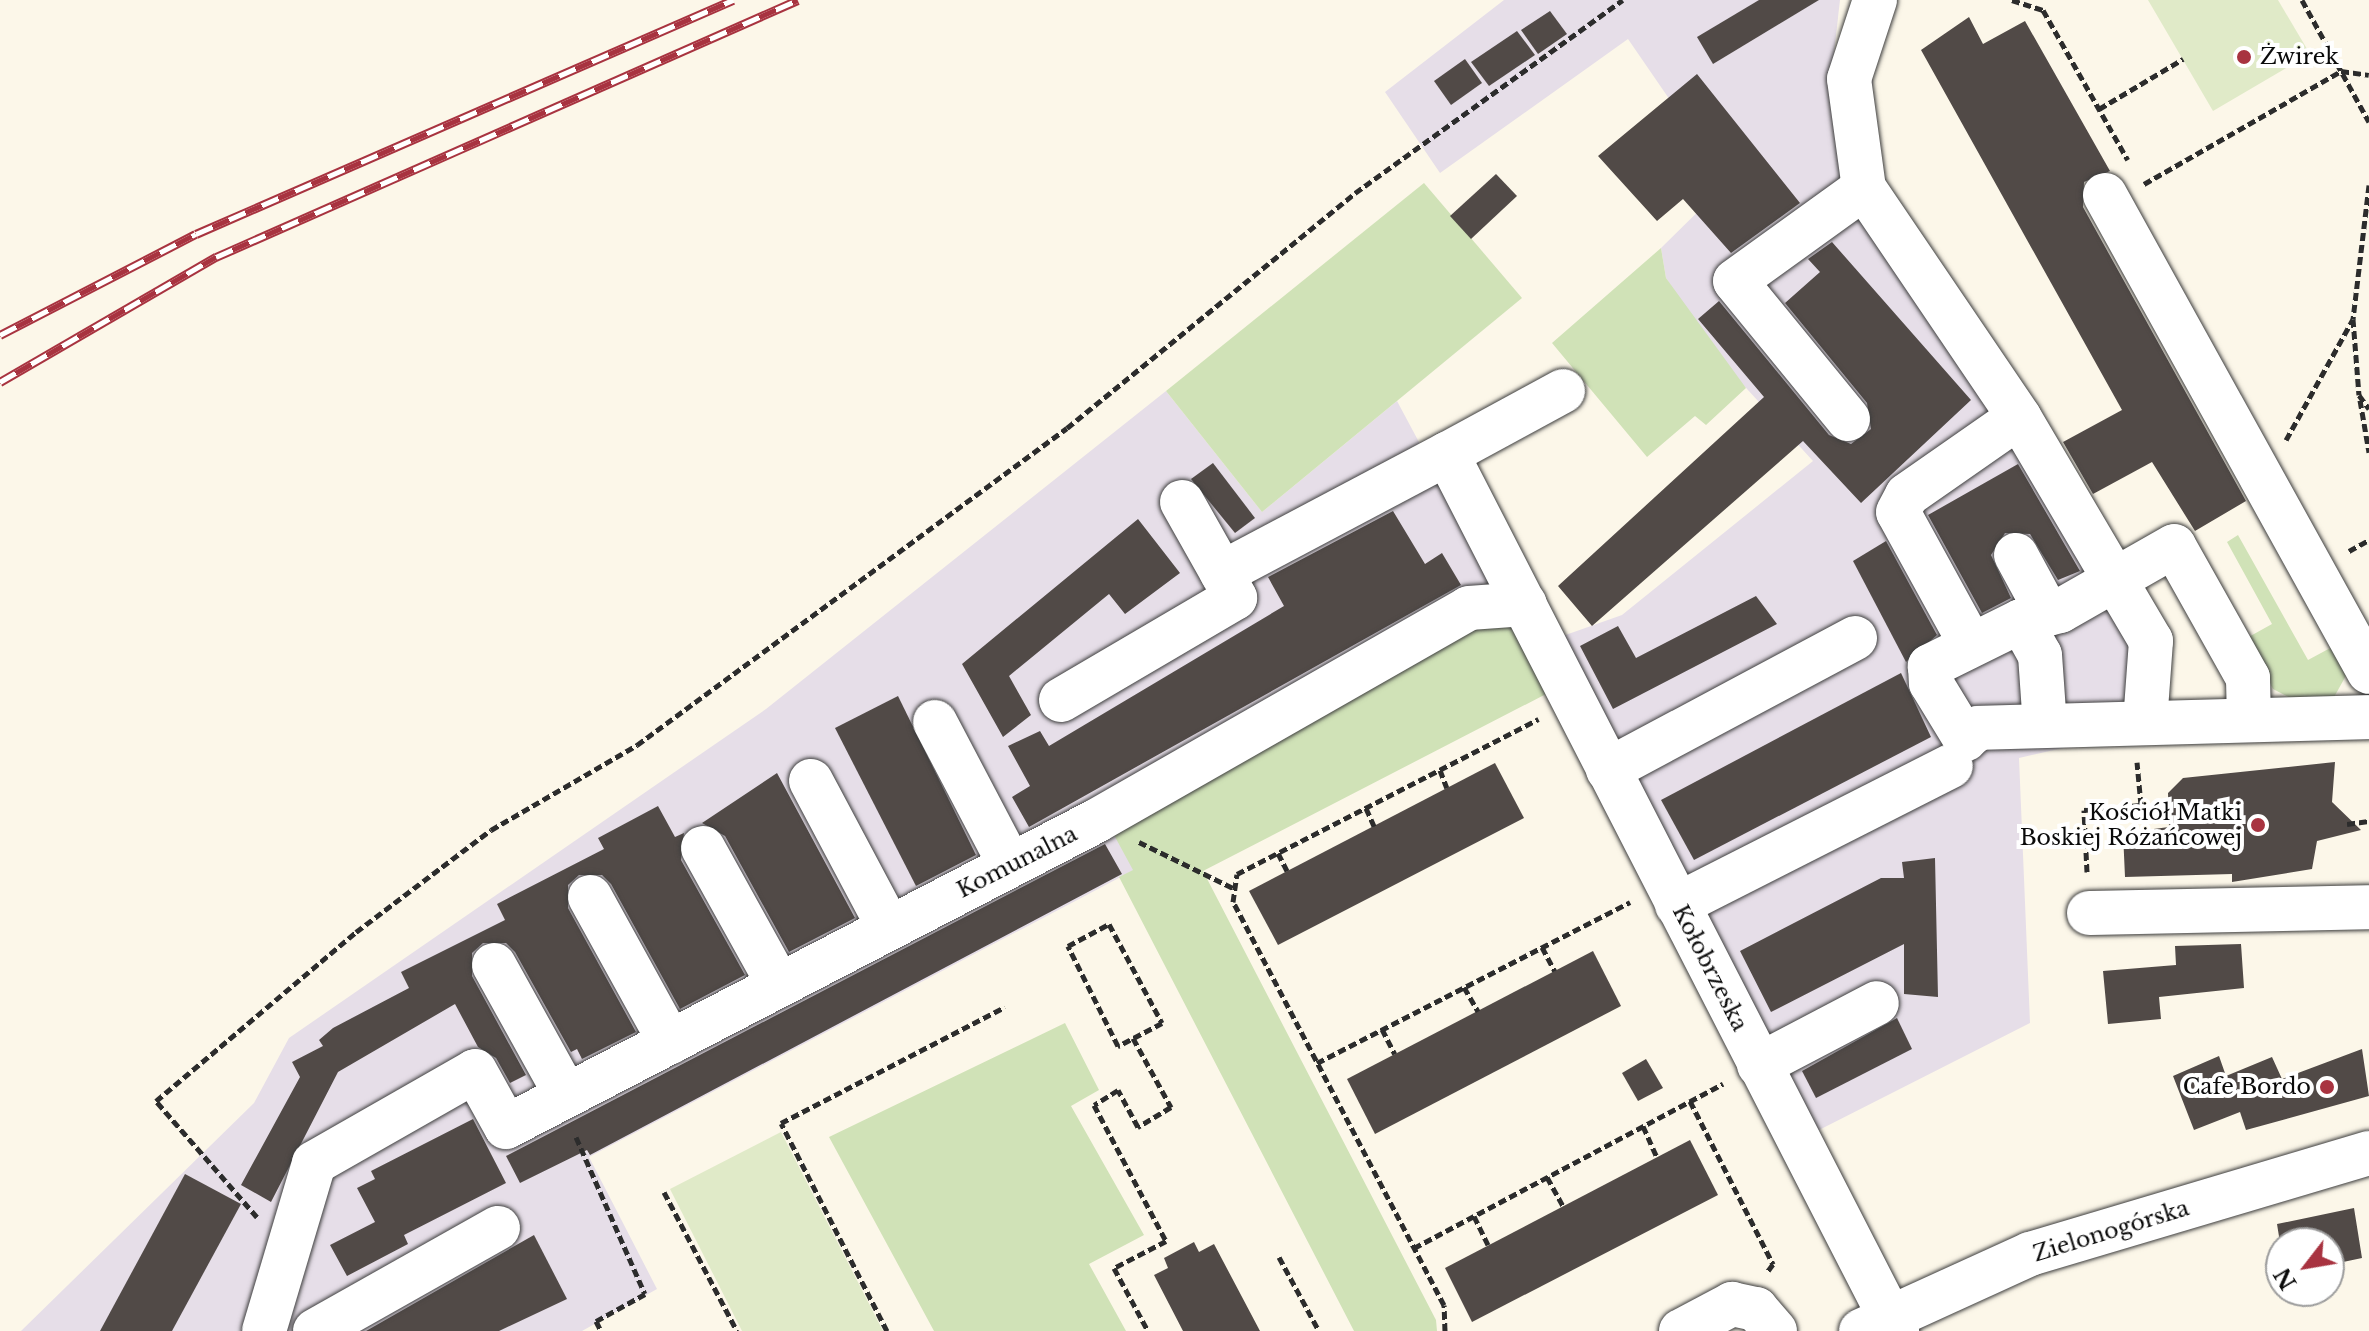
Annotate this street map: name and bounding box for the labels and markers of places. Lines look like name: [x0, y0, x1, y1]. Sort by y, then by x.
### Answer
place label: Żwirek: [2260, 44, 2339, 70]
marker: Żwirek: [2235, 48, 2253, 66]
place label: Kościół Matki Boskiej Różańcowej: [2020, 799, 2242, 850]
marker: Kościół Matki Boskiej Różańcowej: [2249, 816, 2267, 834]
place label: Cafe Bordo: [2183, 1074, 2311, 1100]
marker: Cafe Bordo: [2318, 1078, 2336, 1096]

